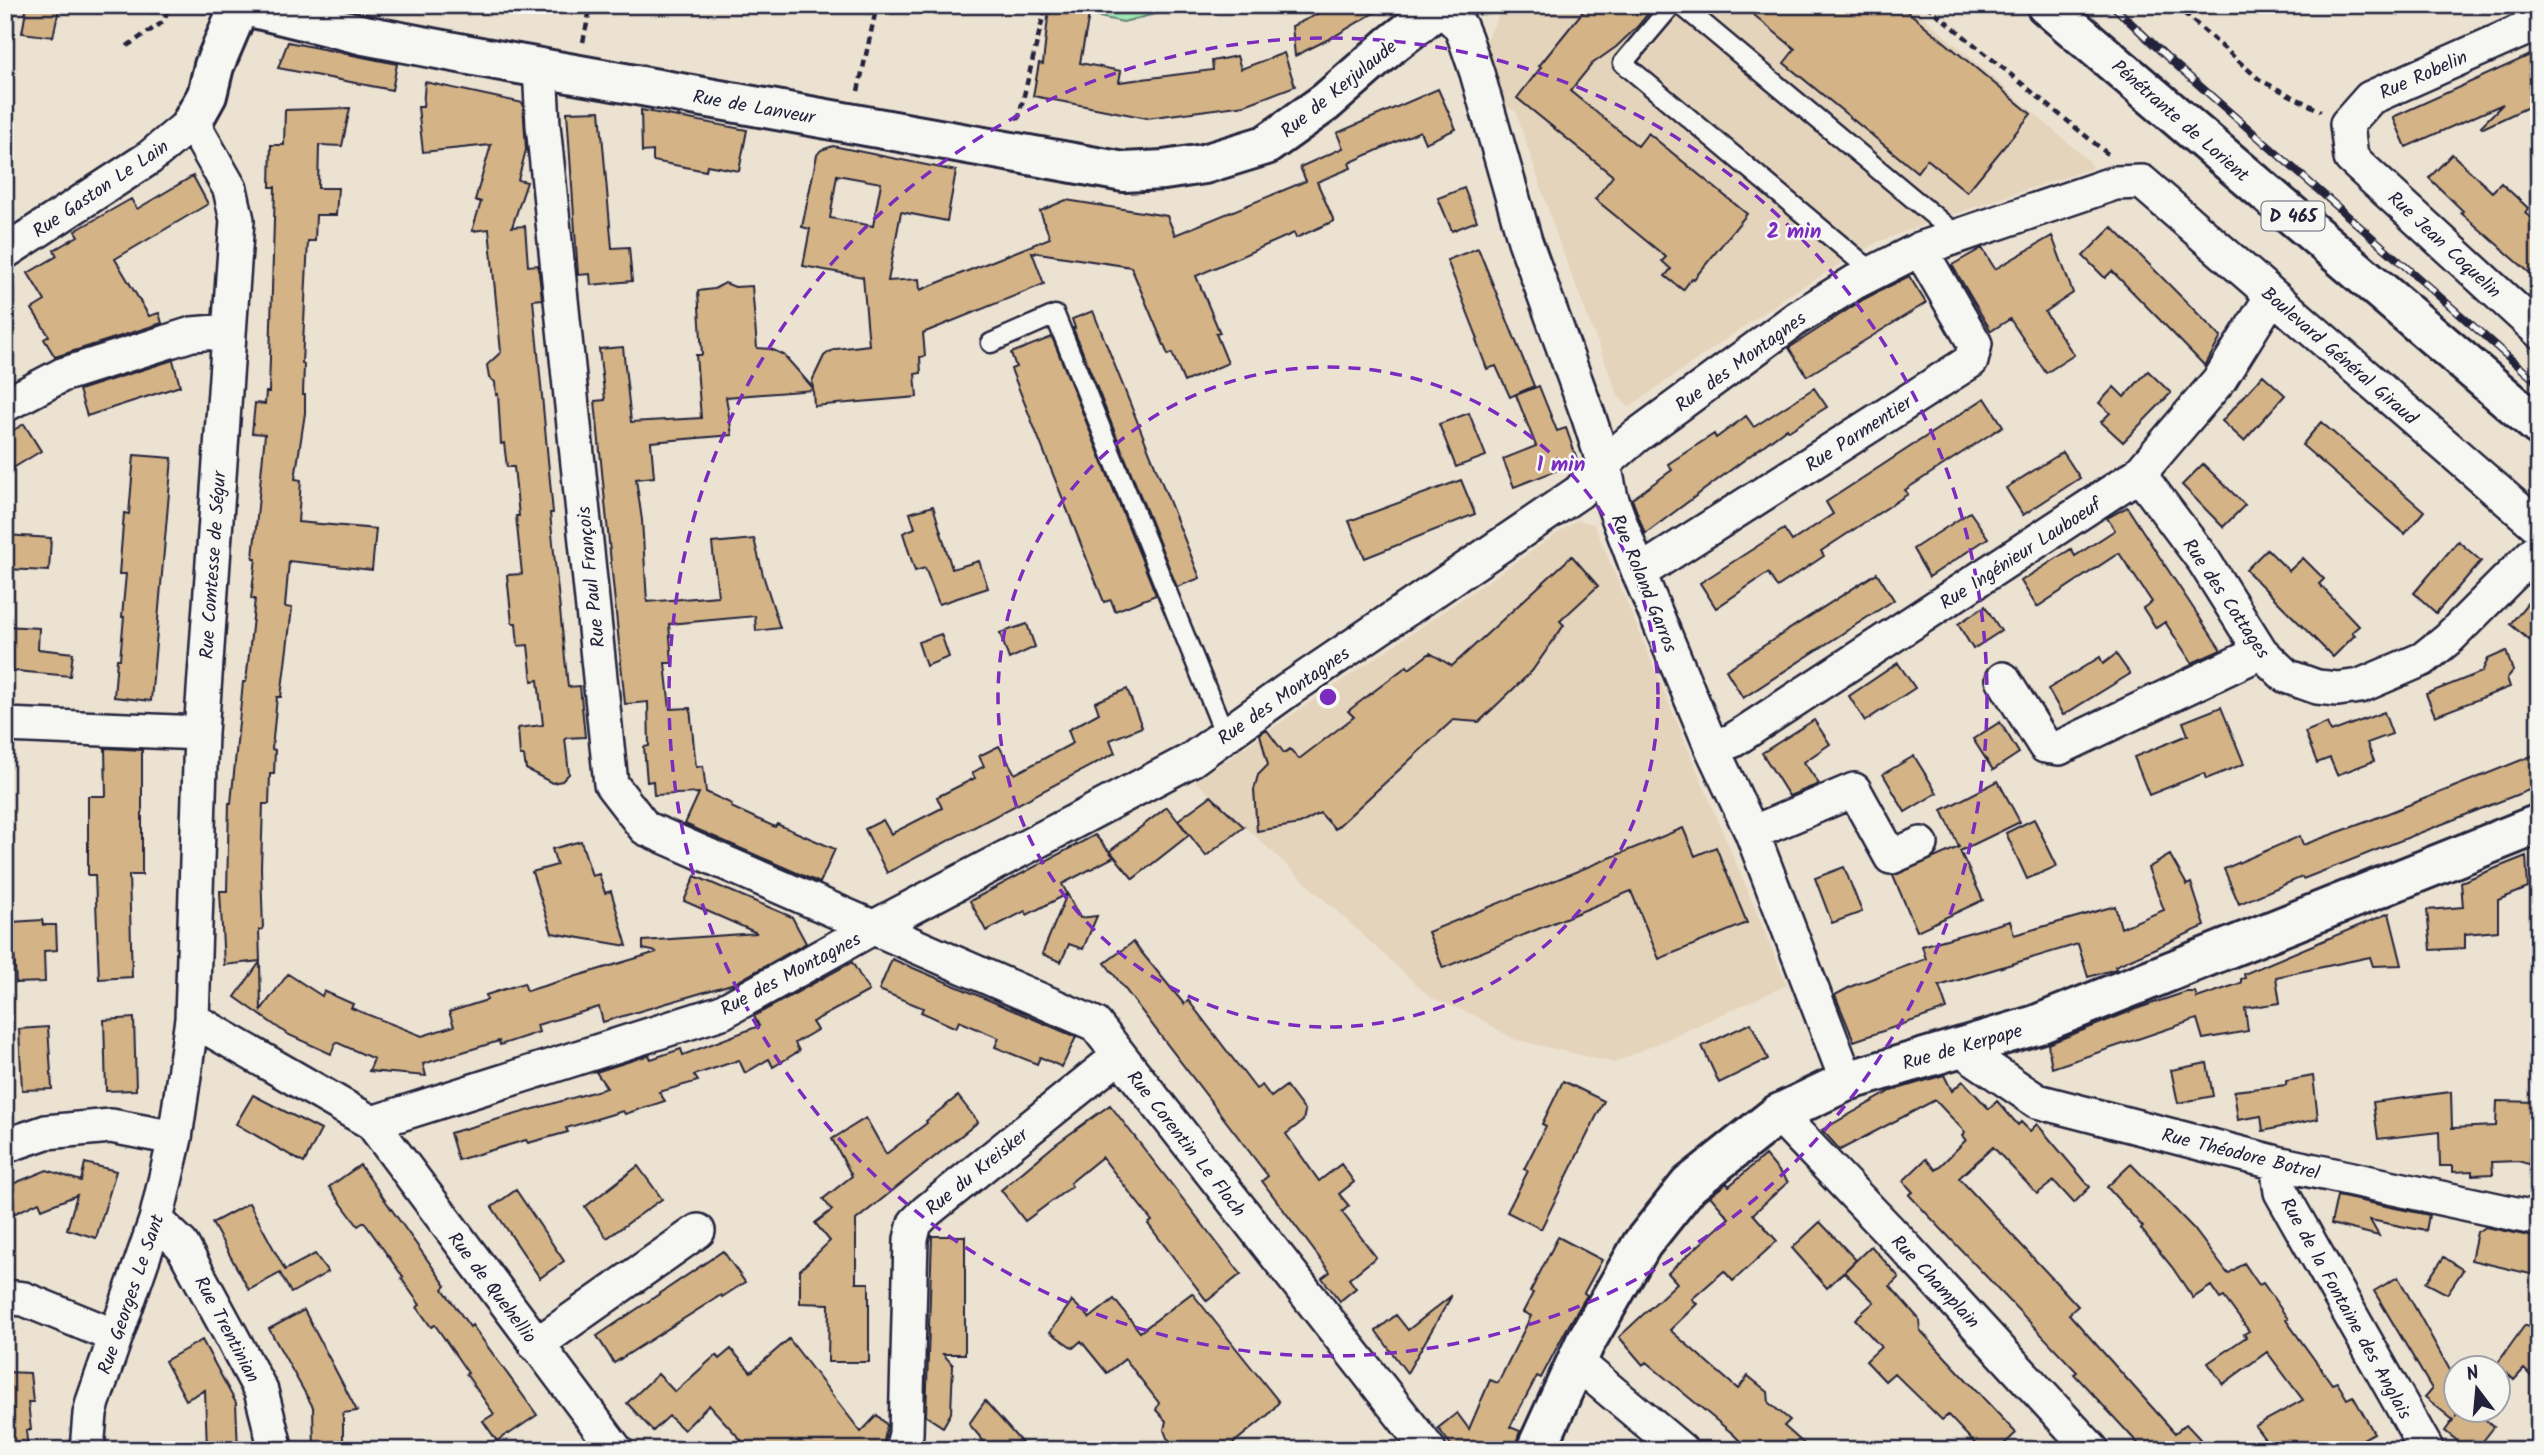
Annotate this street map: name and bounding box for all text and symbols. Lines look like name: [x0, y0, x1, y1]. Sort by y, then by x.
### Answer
street label: Rue de Kerjulaude: [1274, 33, 1405, 146]
street label: Rue Robelin: [2375, 43, 2473, 109]
street label: Pénétrante de Lorient: [2104, 53, 2256, 191]
street label: Rue de Lanveur: [690, 82, 819, 134]
street label: Rue Gaston Le Lain: [27, 133, 175, 247]
street label: Rue Jean Coquelin: [2380, 185, 2507, 306]
road number: D 465: [2262, 202, 2324, 230]
text: 2 min: [1767, 216, 1821, 249]
street label: Boulevard Général Giraud: [2254, 280, 2424, 434]
street label: Rue des Montagnes: [1669, 305, 1813, 421]
street label: Rue Parmentier: [1800, 388, 1920, 481]
text: 1 min: [1537, 449, 1585, 482]
street label: Rue Comtesse de Ségur: [192, 468, 236, 660]
street label: Rue Ingénieur Lauboeuf: [1934, 490, 2110, 618]
street label: Rue Paul François: [570, 505, 614, 649]
street label: Rue Roland Garros: [1602, 510, 1685, 657]
street label: Rue des Cottages: [2174, 533, 2277, 665]
street label: Rue des Montagnes: [1212, 640, 1357, 754]
centre of rings: [1316, 685, 1340, 709]
street label: Rue des Montagnes: [715, 925, 867, 1025]
street label: Rue de Kerpape: [1899, 1016, 2027, 1079]
street label: Rue Corentin Le Floch: [1118, 1064, 1252, 1224]
street label: Rue du Kreisker: [919, 1120, 1037, 1224]
street label: Rue Théodore Botrel: [2158, 1121, 2323, 1189]
street label: Rue de la Fontaine des Anglais: [2272, 1193, 2419, 1425]
street label: Rue Georges Le Sant: [90, 1210, 174, 1379]
street label: Rue de Quehellio: [439, 1226, 543, 1350]
street label: Rue Champlain: [1883, 1229, 1986, 1336]
street label: Rue Trentinian: [186, 1271, 267, 1389]
north arrow: [2442, 1354, 2512, 1424]
text: N: [2463, 1359, 2483, 1391]

